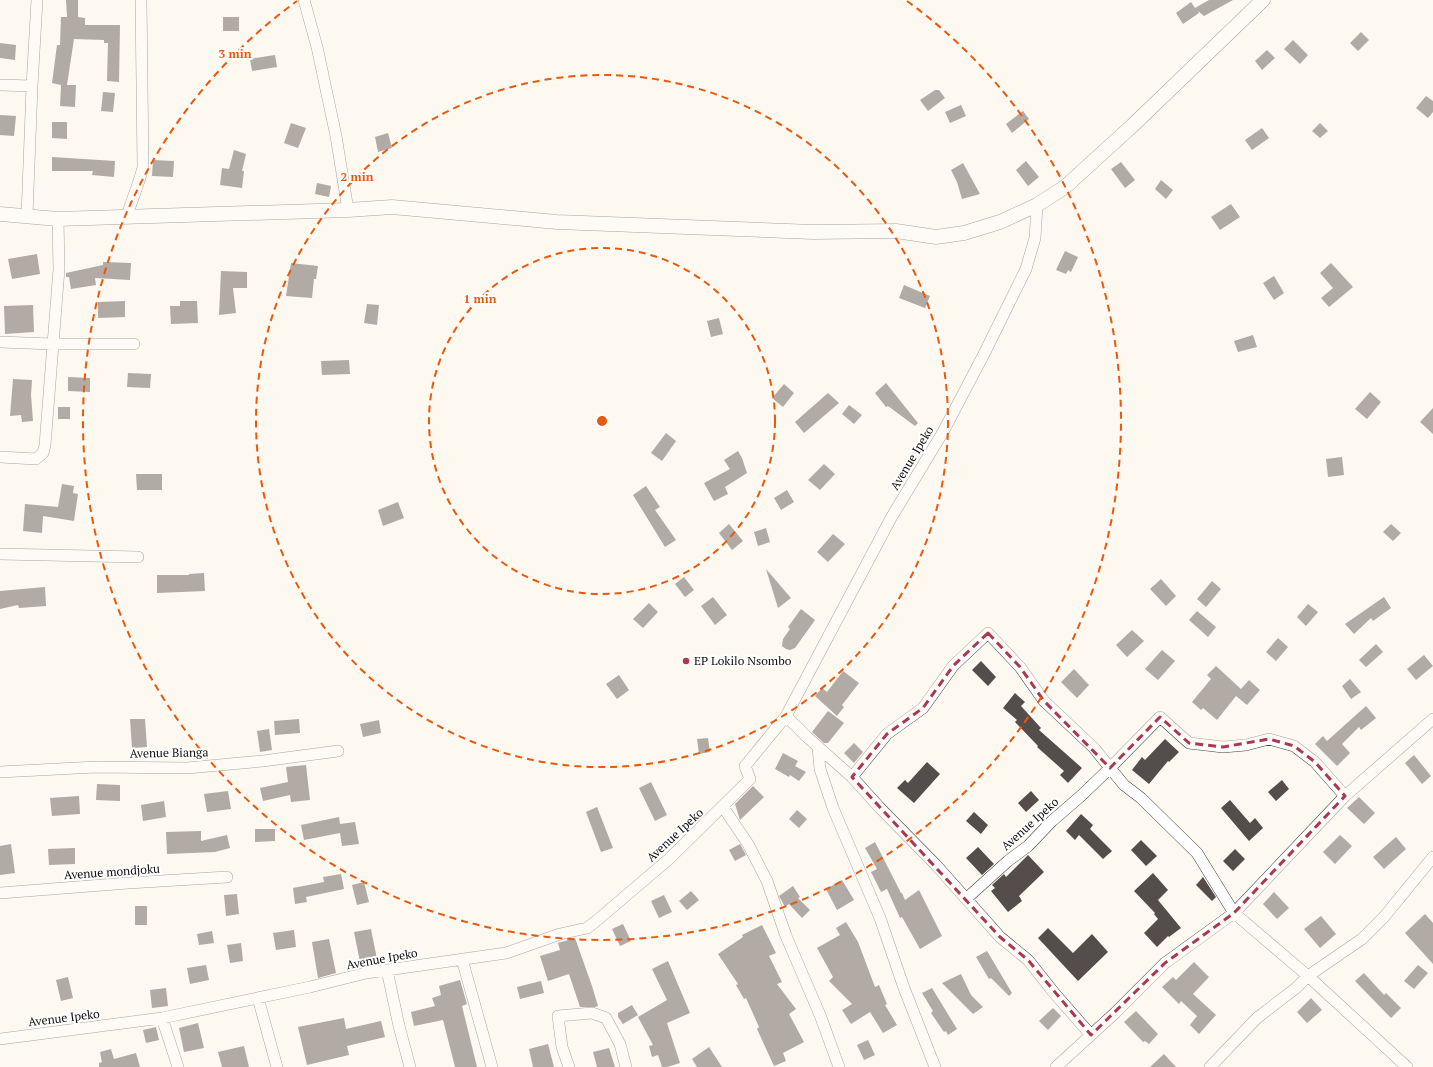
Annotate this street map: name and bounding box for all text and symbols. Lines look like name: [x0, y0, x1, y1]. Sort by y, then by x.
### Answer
text: 3 min: [219, 46, 252, 61]
text: 2 min: [341, 169, 374, 184]
text: 1 min: [464, 291, 497, 306]
centre of rings: [595, 414, 609, 428]
street label: Avenue Ipeko: [887, 423, 937, 492]
place label: EP Lokilo Nsombo: [694, 653, 792, 668]
marker: EP Lokilo Nsombo: [681, 656, 691, 666]
street label: Avenue Bianga: [129, 744, 208, 761]
street label: Avenue Ipeko: [998, 794, 1062, 853]
street label: Avenue Ipeko: [643, 804, 706, 865]
street label: Avenue mondjoku: [63, 861, 161, 882]
street label: Avenue Ipeko: [345, 945, 419, 972]
street label: Avenue Ipeko: [27, 1006, 101, 1029]

